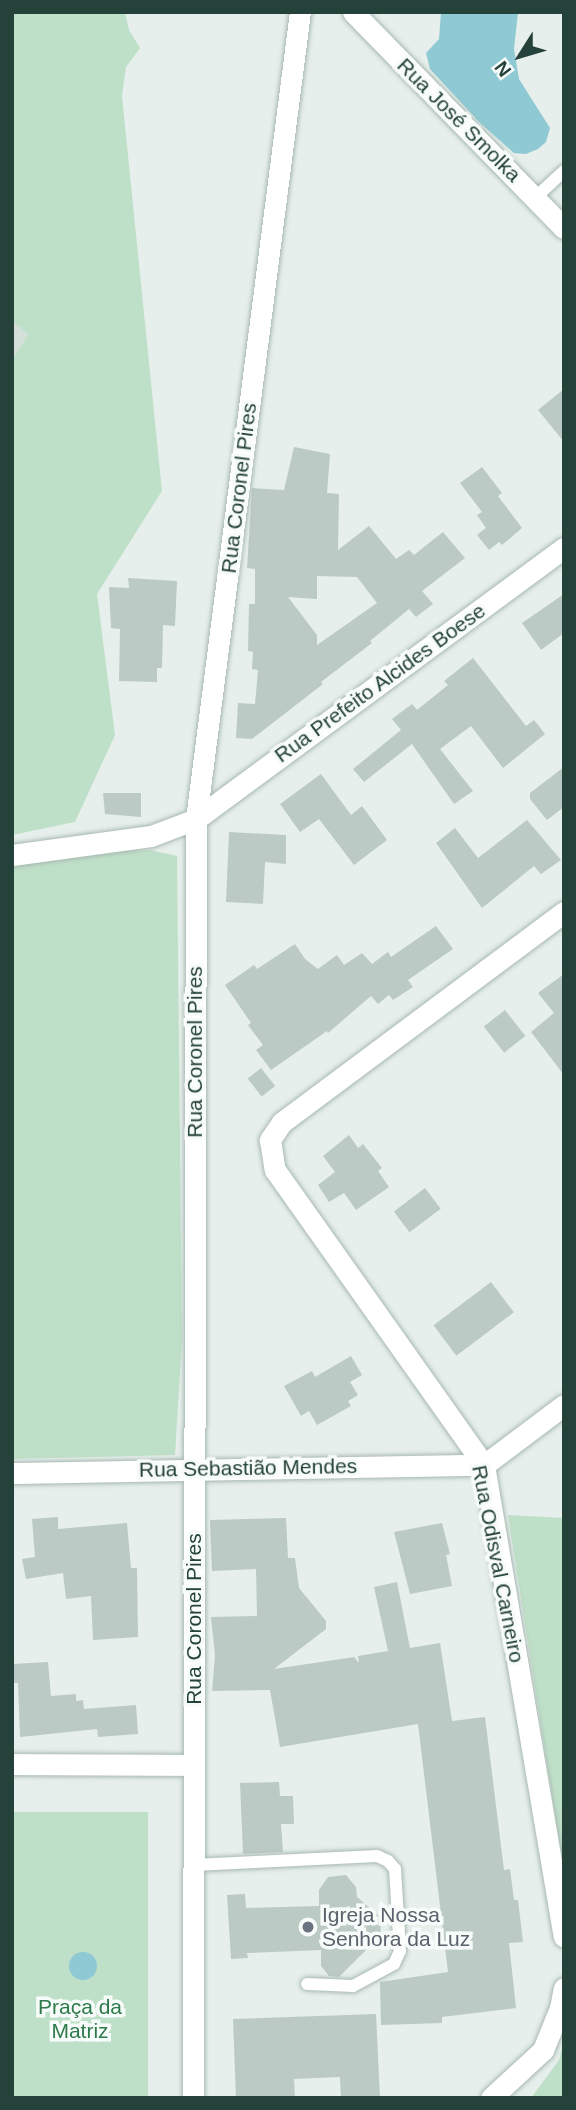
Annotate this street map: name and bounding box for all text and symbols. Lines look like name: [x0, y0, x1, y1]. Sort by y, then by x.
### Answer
north arrow: [485, 21, 555, 91]
street label: Rua José Smolka: [392, 53, 526, 187]
text: N: [490, 57, 515, 81]
street label: Rua Coronel Pires: [216, 401, 262, 575]
street label: Rua Prefeito Alcides Boese: [269, 598, 491, 768]
street label: Rua Coronel Pires: [182, 966, 208, 1138]
street label: Rua Sebastião Mendes: [139, 1453, 357, 1483]
street label: Rua Odisval Carneiro: [466, 1463, 530, 1665]
street label: Rua Coronel Pires: [181, 1533, 207, 1705]
place label: Igreja Nossa Senhora da Luz: [322, 1902, 470, 1952]
marker: Igreja Nossa Senhora da Luz: [300, 1919, 316, 1935]
park label: Praça da Matriz: [38, 1994, 122, 2044]

